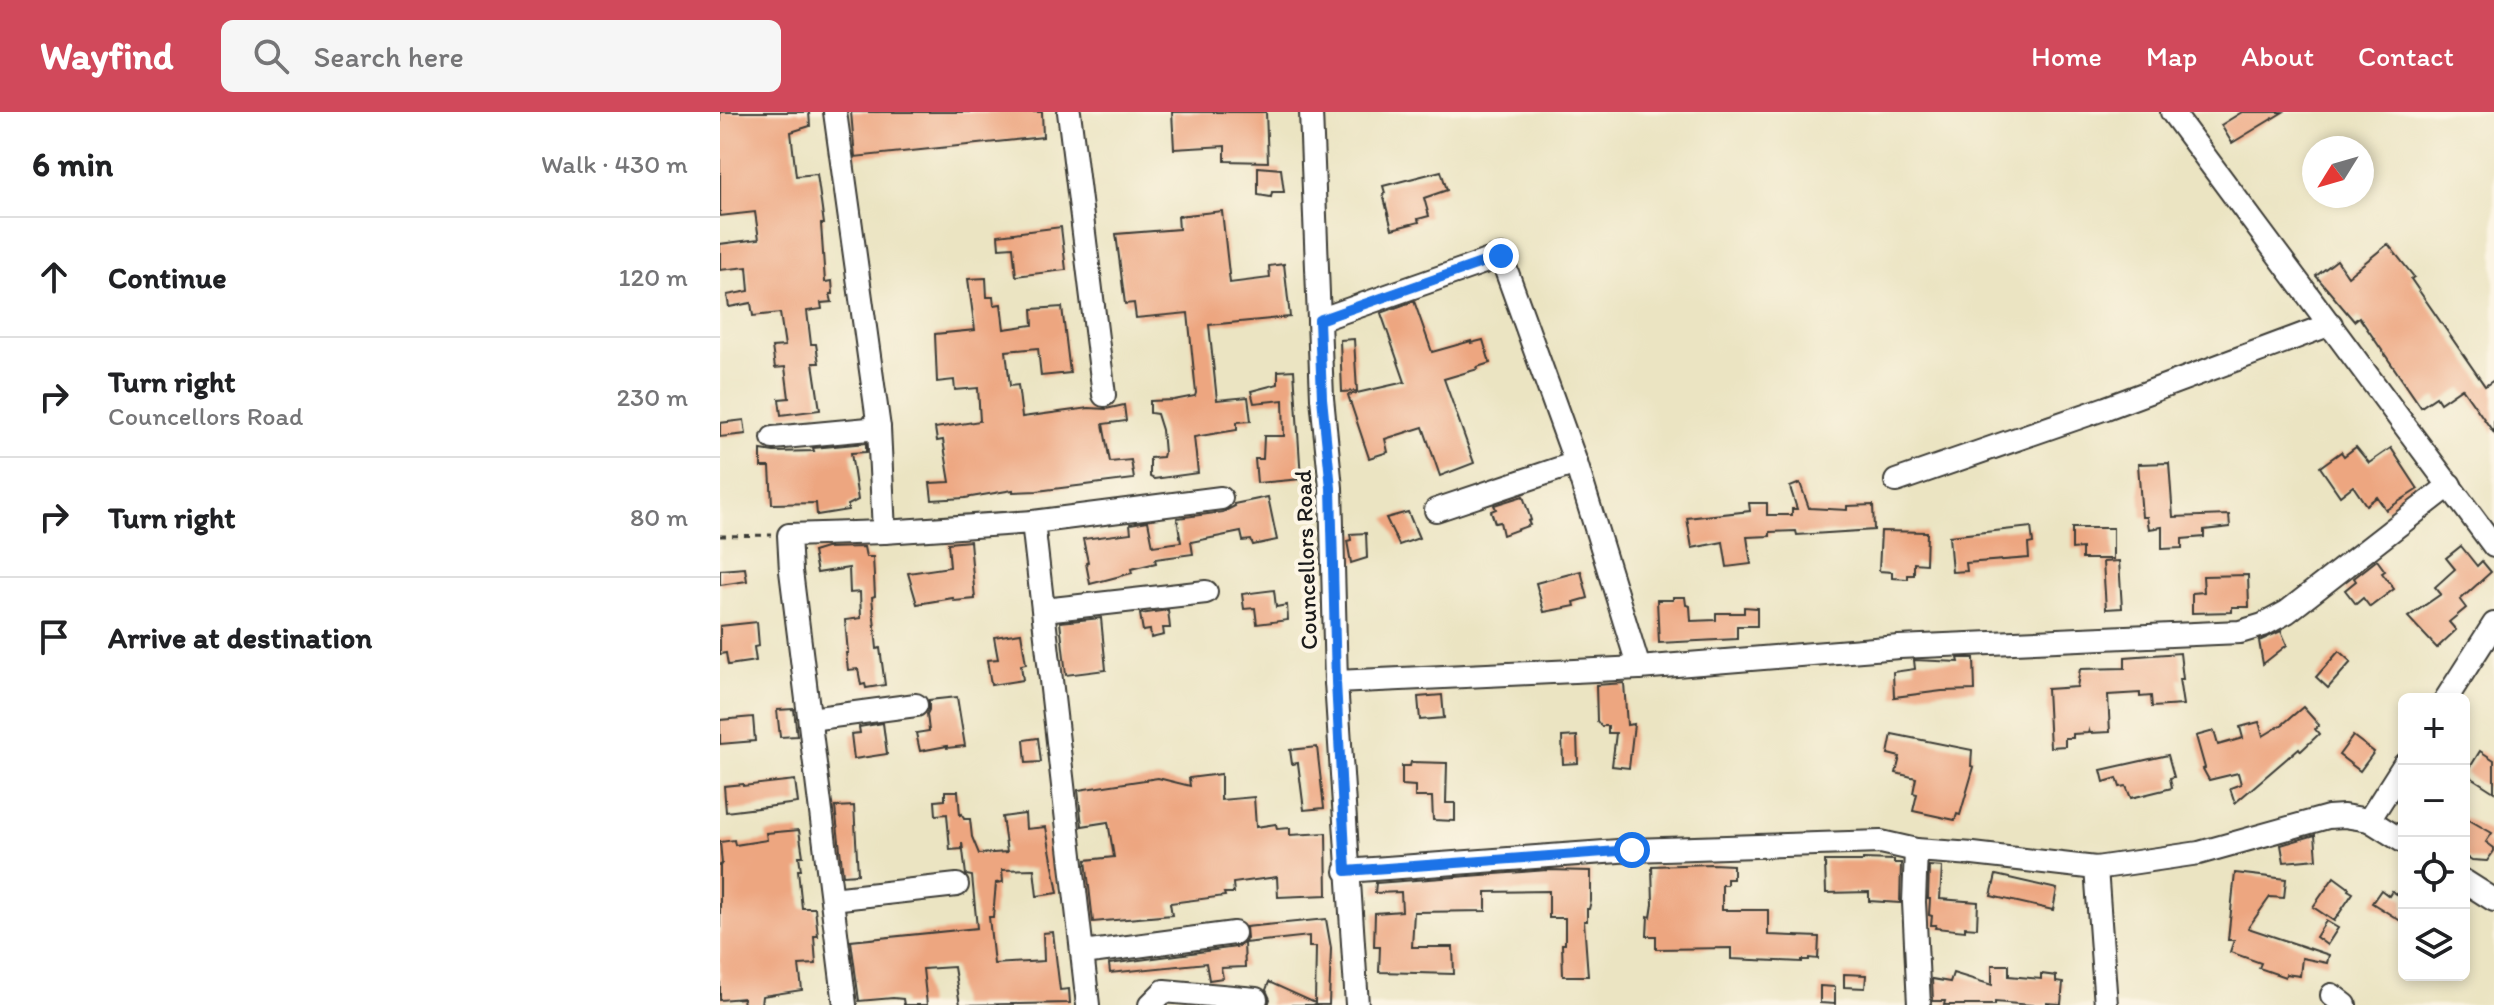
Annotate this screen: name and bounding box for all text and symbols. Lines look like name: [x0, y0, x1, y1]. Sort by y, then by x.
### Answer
search box: [221, 20, 781, 92]
text: Wayfind: [40, 33, 173, 79]
icon: search: [249, 34, 293, 78]
text: Search here: [313, 38, 464, 75]
text: Home: [2031, 39, 2102, 73]
text: Map: [2146, 39, 2197, 73]
text: About: [2241, 39, 2314, 73]
text: Contact: [2358, 39, 2454, 73]
north arrow: [2302, 136, 2374, 208]
text: 6 min: [32, 144, 113, 185]
text: Walk · 430 m: [541, 148, 688, 180]
route end: [1483, 238, 1519, 274]
icon: ahead: [32, 255, 76, 299]
text: Continue: [108, 259, 227, 296]
text: 120 m: [619, 261, 688, 293]
text: Turn right: [108, 363, 236, 400]
icon: right: [32, 375, 76, 419]
text: 230 m: [616, 381, 688, 413]
text: Councellors Road: [108, 400, 303, 432]
street label: Councellors Road: [1288, 469, 1323, 651]
icon: right: [32, 495, 76, 539]
text: Turn right: [108, 499, 236, 536]
text: 80 m: [630, 501, 688, 533]
icon: arrive: [32, 615, 76, 659]
text: Arrive at destination: [108, 619, 372, 656]
map controls: [2398, 693, 2470, 981]
button: +: [2398, 693, 2470, 765]
button: −: [2398, 765, 2470, 837]
route start: [1614, 832, 1650, 868]
button: locate: [2398, 837, 2470, 909]
button: layers: [2398, 909, 2470, 981]

